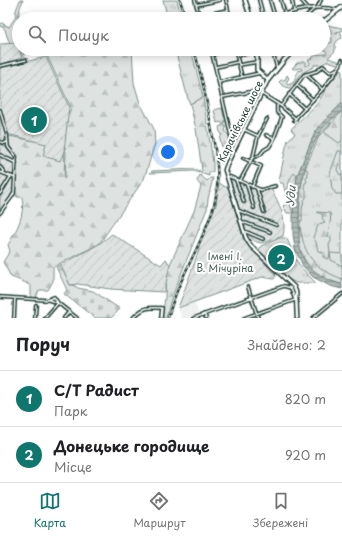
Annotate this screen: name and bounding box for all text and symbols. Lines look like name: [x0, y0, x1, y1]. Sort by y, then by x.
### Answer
search box: [12, 12, 330, 56]
icon: search: [26, 23, 48, 45]
text: Пошук: [58, 23, 109, 46]
street label: Карачівське шосе: [213, 77, 266, 164]
pin: 1: [21, 105, 47, 135]
your location: [158, 142, 178, 162]
water label: Уди: [281, 184, 300, 207]
pin: 2: [268, 243, 294, 273]
park label: Імені І. В. Мічуріна: [196, 248, 254, 275]
text: Поруч: [16, 331, 70, 357]
text: Знайдено: 2: [247, 335, 326, 354]
text: С/Т Радист: [54, 378, 139, 401]
text: 1: [26, 389, 32, 408]
text: 820 m: [285, 389, 326, 408]
text: Парк: [54, 401, 88, 420]
text: Донецьке городище: [54, 434, 210, 457]
text: 2: [24, 445, 34, 464]
text: 920 m: [285, 445, 326, 464]
text: Місце: [54, 457, 92, 476]
tab: Карта: [34, 490, 66, 531]
tab: Маршрут: [133, 490, 186, 531]
tab: Збережені: [253, 490, 308, 531]

